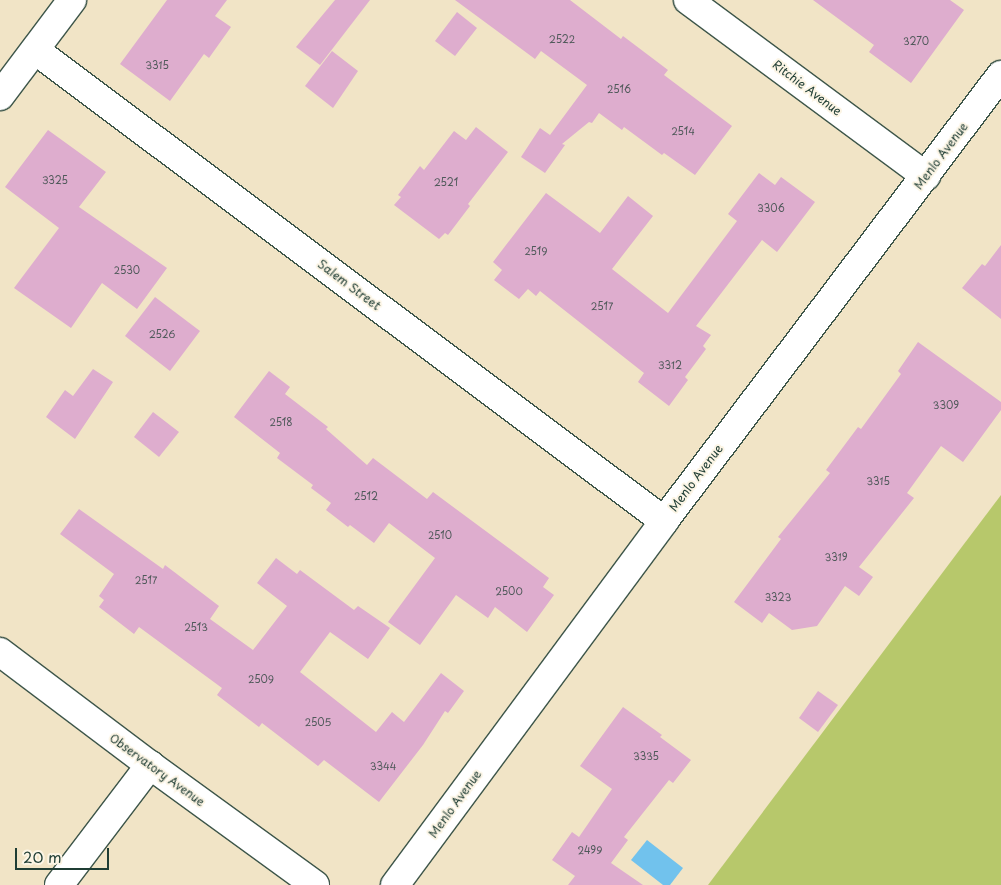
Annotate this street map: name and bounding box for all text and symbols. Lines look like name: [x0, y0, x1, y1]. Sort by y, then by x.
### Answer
house number: 2522: [549, 33, 575, 45]
house number: 3270: [903, 35, 929, 47]
street label: Ritchie Avenue: [770, 57, 844, 119]
house number: 3315: [145, 59, 169, 71]
house number: 2516: [607, 83, 631, 95]
street label: Menlo Avenue: [911, 120, 971, 192]
house number: 2514: [671, 125, 695, 137]
house number: 3325: [42, 174, 68, 186]
house number: 2521: [434, 176, 458, 188]
house number: 3306: [757, 202, 785, 214]
house number: 2519: [524, 245, 548, 257]
street label: Salem Street: [314, 256, 384, 314]
house number: 2530: [114, 264, 140, 276]
house number: 2517: [591, 300, 613, 312]
house number: 2526: [149, 328, 175, 340]
house number: 3312: [658, 359, 682, 371]
house number: 3309: [933, 399, 959, 411]
house number: 2518: [269, 416, 293, 428]
street label: Menlo Avenue: [666, 442, 726, 514]
house number: 3315: [866, 475, 890, 487]
house number: 2512: [354, 490, 378, 502]
house number: 2510: [428, 529, 452, 541]
house number: 3319: [824, 551, 848, 563]
house number: 2517: [135, 574, 157, 586]
house number: 2500: [495, 585, 523, 597]
house number: 3323: [765, 591, 791, 603]
house number: 2513: [184, 621, 208, 633]
house number: 2509: [248, 673, 274, 685]
house number: 2505: [305, 716, 331, 728]
street label: Observatory Avenue: [107, 731, 207, 809]
house number: 3335: [633, 750, 659, 762]
house number: 3344: [370, 760, 396, 772]
street label: Menlo Avenue: [426, 768, 484, 840]
scale bar: [18, 838, 111, 870]
house number: 2499: [578, 844, 602, 856]
text: 20 m: [23, 845, 62, 868]

